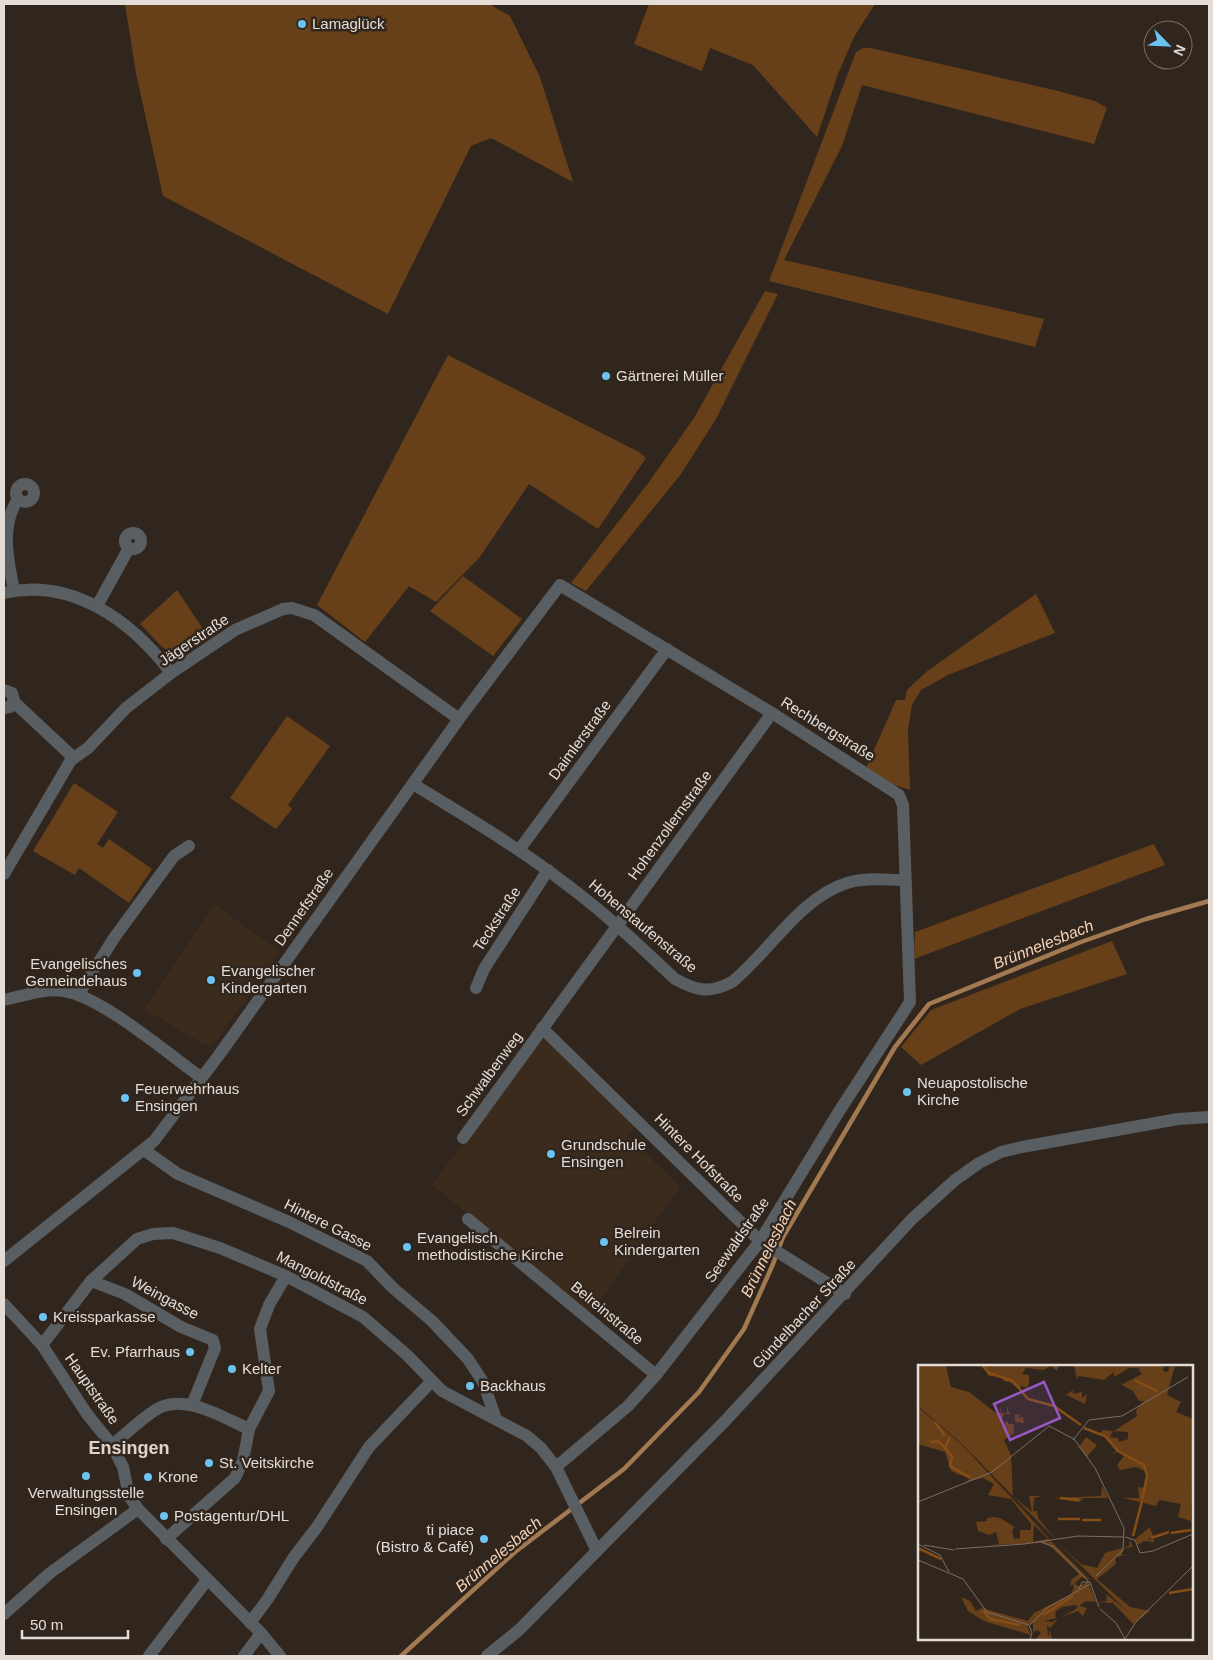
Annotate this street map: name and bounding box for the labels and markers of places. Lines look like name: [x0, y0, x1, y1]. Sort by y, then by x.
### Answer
place label: Lamaglück: [312, 15, 385, 32]
marker: Lamaglück: [296, 18, 308, 30]
place label: Gärtnerei Müller: [616, 367, 724, 384]
marker: Gärtnerei Müller: [600, 370, 612, 382]
place label: Evangelisches Gemeindehaus: [25, 955, 127, 989]
place label: Evangelischer Kindergarten: [221, 962, 315, 996]
marker: Evangelisches Gemeindehaus: [131, 967, 143, 979]
marker: Evangelischer Kindergarten: [205, 974, 217, 986]
place label: Neuapostolische Kirche: [917, 1074, 1028, 1108]
place label: Feuerwehrhaus Ensingen: [135, 1080, 239, 1114]
marker: Neuapostolische Kirche: [901, 1086, 913, 1098]
marker: Feuerwehrhaus Ensingen: [119, 1092, 131, 1104]
place label: Grundschule Ensingen: [561, 1136, 646, 1170]
marker: Grundschule Ensingen: [545, 1148, 557, 1160]
place label: Belrein Kindergarten: [614, 1224, 700, 1258]
place label: Evangelisch methodistische Kirche: [417, 1229, 564, 1263]
marker: Belrein Kindergarten: [598, 1236, 610, 1248]
marker: Evangelisch methodistische Kirche: [401, 1241, 413, 1253]
place label: Kreissparkasse: [53, 1308, 156, 1325]
marker: Kreissparkasse: [37, 1311, 49, 1323]
place label: Ev. Pfarrhaus: [90, 1343, 180, 1360]
marker: Ev. Pfarrhaus: [184, 1346, 196, 1358]
place label: Kelter: [242, 1360, 281, 1377]
marker: Kelter: [226, 1363, 238, 1375]
place label: Backhaus: [480, 1377, 546, 1394]
marker: Backhaus: [464, 1380, 476, 1392]
place label: St. Veitskirche: [219, 1454, 314, 1471]
marker: St. Veitskirche: [203, 1457, 215, 1469]
place label: Krone: [158, 1468, 198, 1485]
marker: Verwaltungsstelle Ensingen: [80, 1470, 92, 1482]
marker: Krone: [142, 1471, 154, 1483]
place label: Verwaltungsstelle Ensingen: [28, 1484, 144, 1518]
place label: Postagentur/DHL: [174, 1507, 289, 1524]
marker: Postagentur/DHL: [158, 1510, 170, 1522]
place label: ti piace (Bistro & Café): [376, 1521, 474, 1555]
marker: ti piace (Bistro & Café): [478, 1533, 490, 1545]

